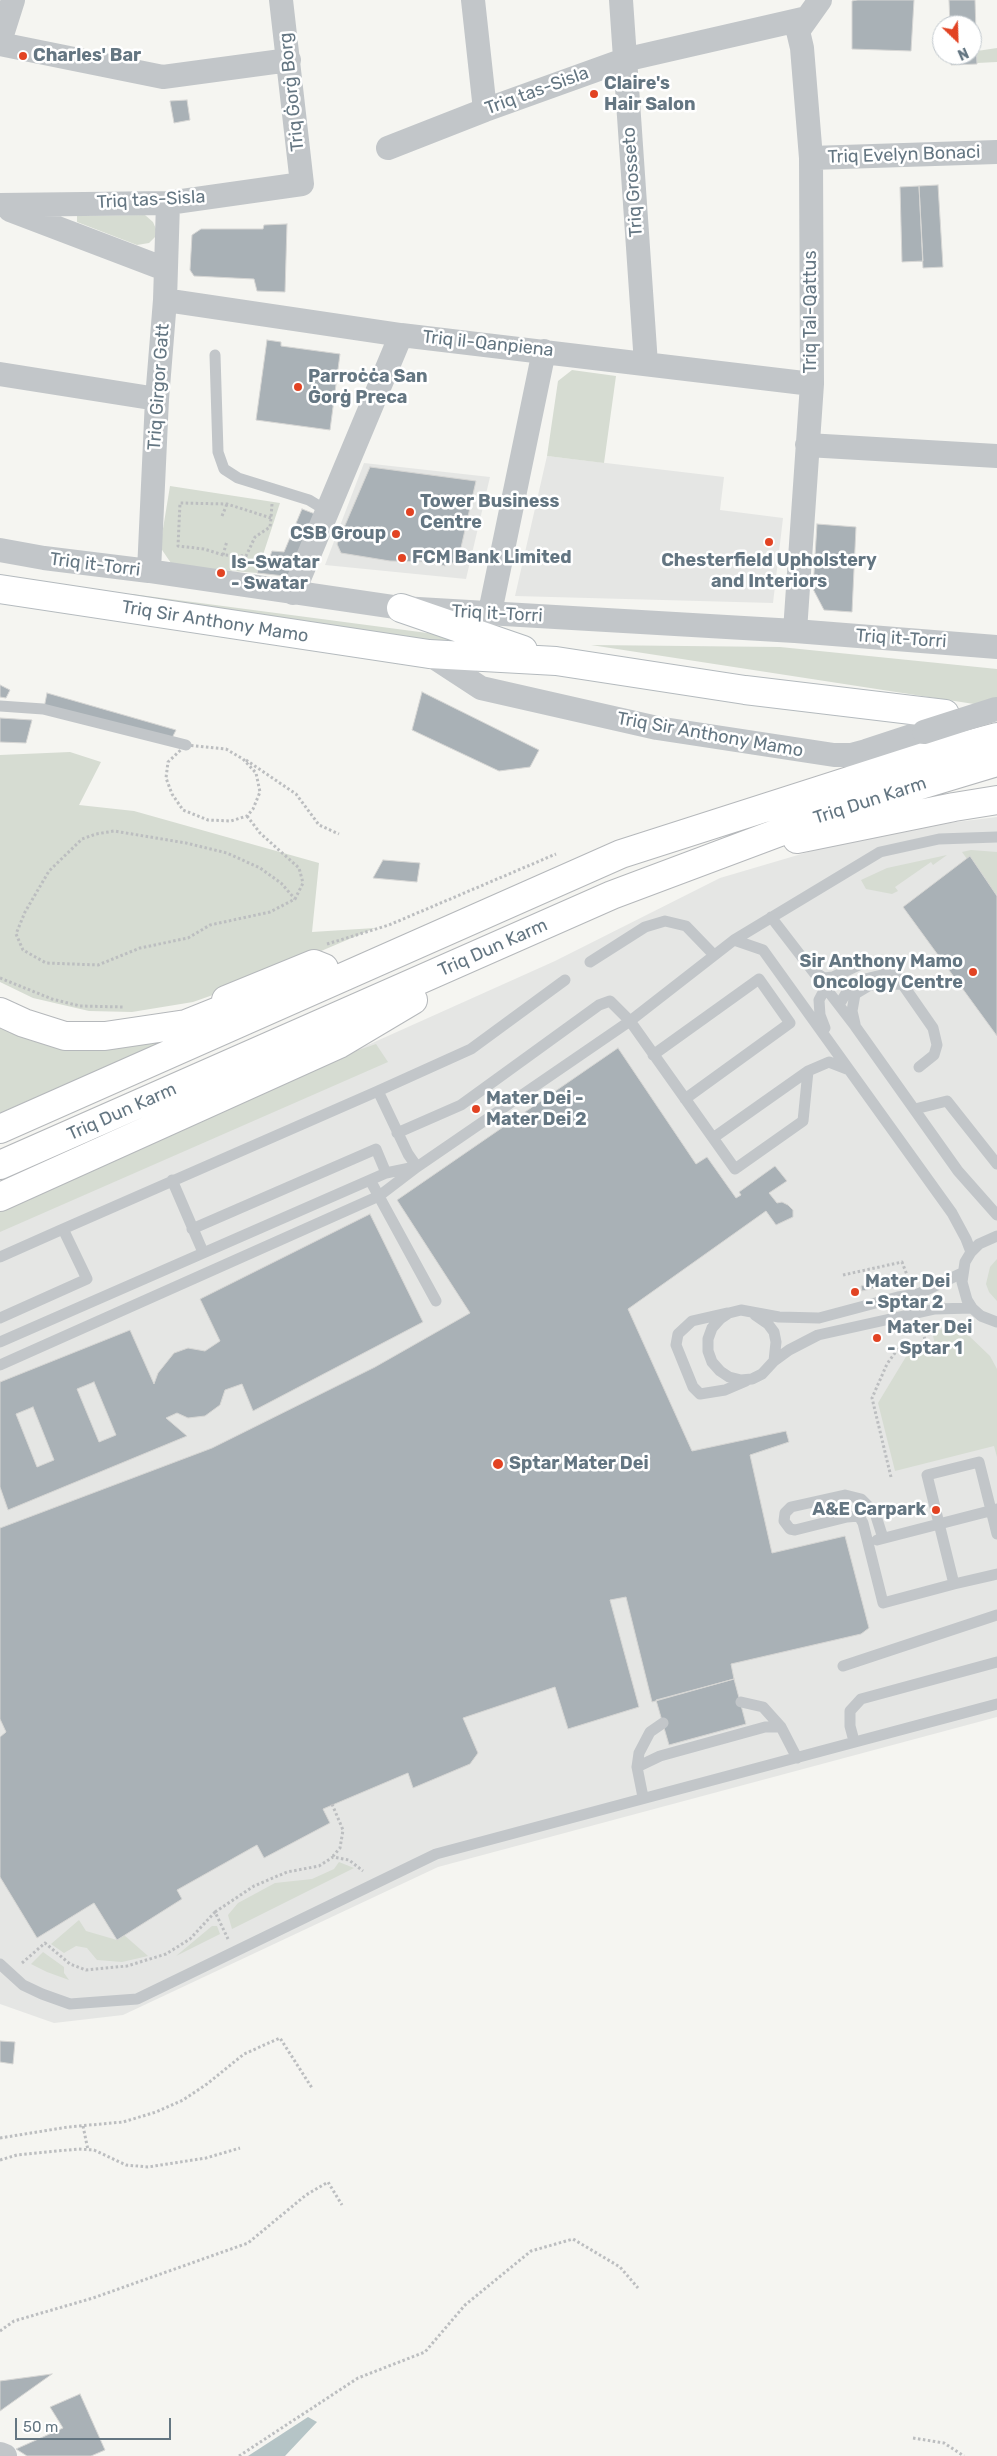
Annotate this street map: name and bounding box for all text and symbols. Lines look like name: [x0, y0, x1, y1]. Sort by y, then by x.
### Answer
north arrow: [932, 15, 982, 65]
street label: Triq Ġorġ Borg: [275, 31, 309, 153]
text: N: [955, 43, 971, 63]
place label: Charles' Bar: [33, 45, 141, 67]
marker: Charles' Bar: [17, 50, 29, 62]
street label: Triq tas-Sisla: [482, 62, 592, 120]
place label: Claire's Hair Salon: [604, 73, 695, 116]
marker: Claire's Hair Salon: [588, 88, 600, 100]
street label: Triq Grosseto: [618, 126, 648, 238]
street label: Triq Evelyn Bonaci: [827, 142, 981, 168]
street label: Triq tas-Sisla: [96, 186, 206, 214]
street label: Triq Tal-Qattus: [800, 250, 822, 374]
street label: Triq Girgor Gatt: [144, 323, 174, 451]
street label: Triq il-Qanpiena: [421, 326, 555, 362]
place label: Parroċċa San Ġorġ Preca: [308, 366, 428, 408]
marker: Parroċċa San Ġorġ Preca: [292, 381, 304, 393]
place label: Tower Business Centre: [420, 491, 559, 534]
marker: Tower Business Centre: [404, 506, 416, 518]
place label: CSB Group: [290, 523, 386, 545]
marker: CSB Group: [390, 528, 402, 540]
marker: Chesterfield Upholstery and Interiors: [763, 536, 775, 548]
place label: FCM Bank Limited: [412, 547, 572, 569]
street label: Triq it-Torri: [48, 549, 142, 581]
place label: Chesterfield Upholstery and Interiors: [661, 550, 877, 592]
place label: Is-Swatar - Swatar: [231, 552, 320, 594]
marker: FCM Bank Limited: [396, 552, 408, 564]
marker: Is-Swatar - Swatar: [215, 567, 227, 579]
street label: Triq Sir Anthony Mamo: [120, 597, 310, 647]
street label: Triq it-Torri: [451, 601, 543, 627]
street label: Triq it-Torri: [855, 625, 947, 653]
street label: Triq Sir Anthony Mamo: [615, 708, 805, 762]
street label: Triq Dun Karm: [811, 773, 929, 829]
street label: Triq Dun Karm: [435, 914, 551, 982]
place label: Sir Anthony Mamo Oncology Centre: [800, 951, 963, 994]
marker: Sir Anthony Mamo Oncology Centre: [967, 966, 979, 978]
street label: Triq Dun Karm: [64, 1078, 180, 1146]
place label: Mater Dei - Mater Dei 2: [486, 1088, 587, 1130]
marker: Mater Dei - Mater Dei 2: [470, 1103, 482, 1115]
place label: Mater Dei - Sptar 2: [865, 1271, 950, 1314]
marker: Mater Dei - Sptar 2: [849, 1286, 861, 1298]
place label: Mater Dei - Sptar 1: [887, 1317, 972, 1360]
marker: Mater Dei - Sptar 1: [871, 1332, 883, 1344]
place label: Sptar Mater Dei: [509, 1453, 649, 1475]
marker: Sptar Mater Dei: [491, 1457, 505, 1471]
place label: A&E Carpark: [812, 1499, 926, 1521]
marker: A&E Carpark: [930, 1504, 942, 1516]
scale bar: [18, 2408, 174, 2440]
text: 50 m: [23, 2418, 58, 2436]

